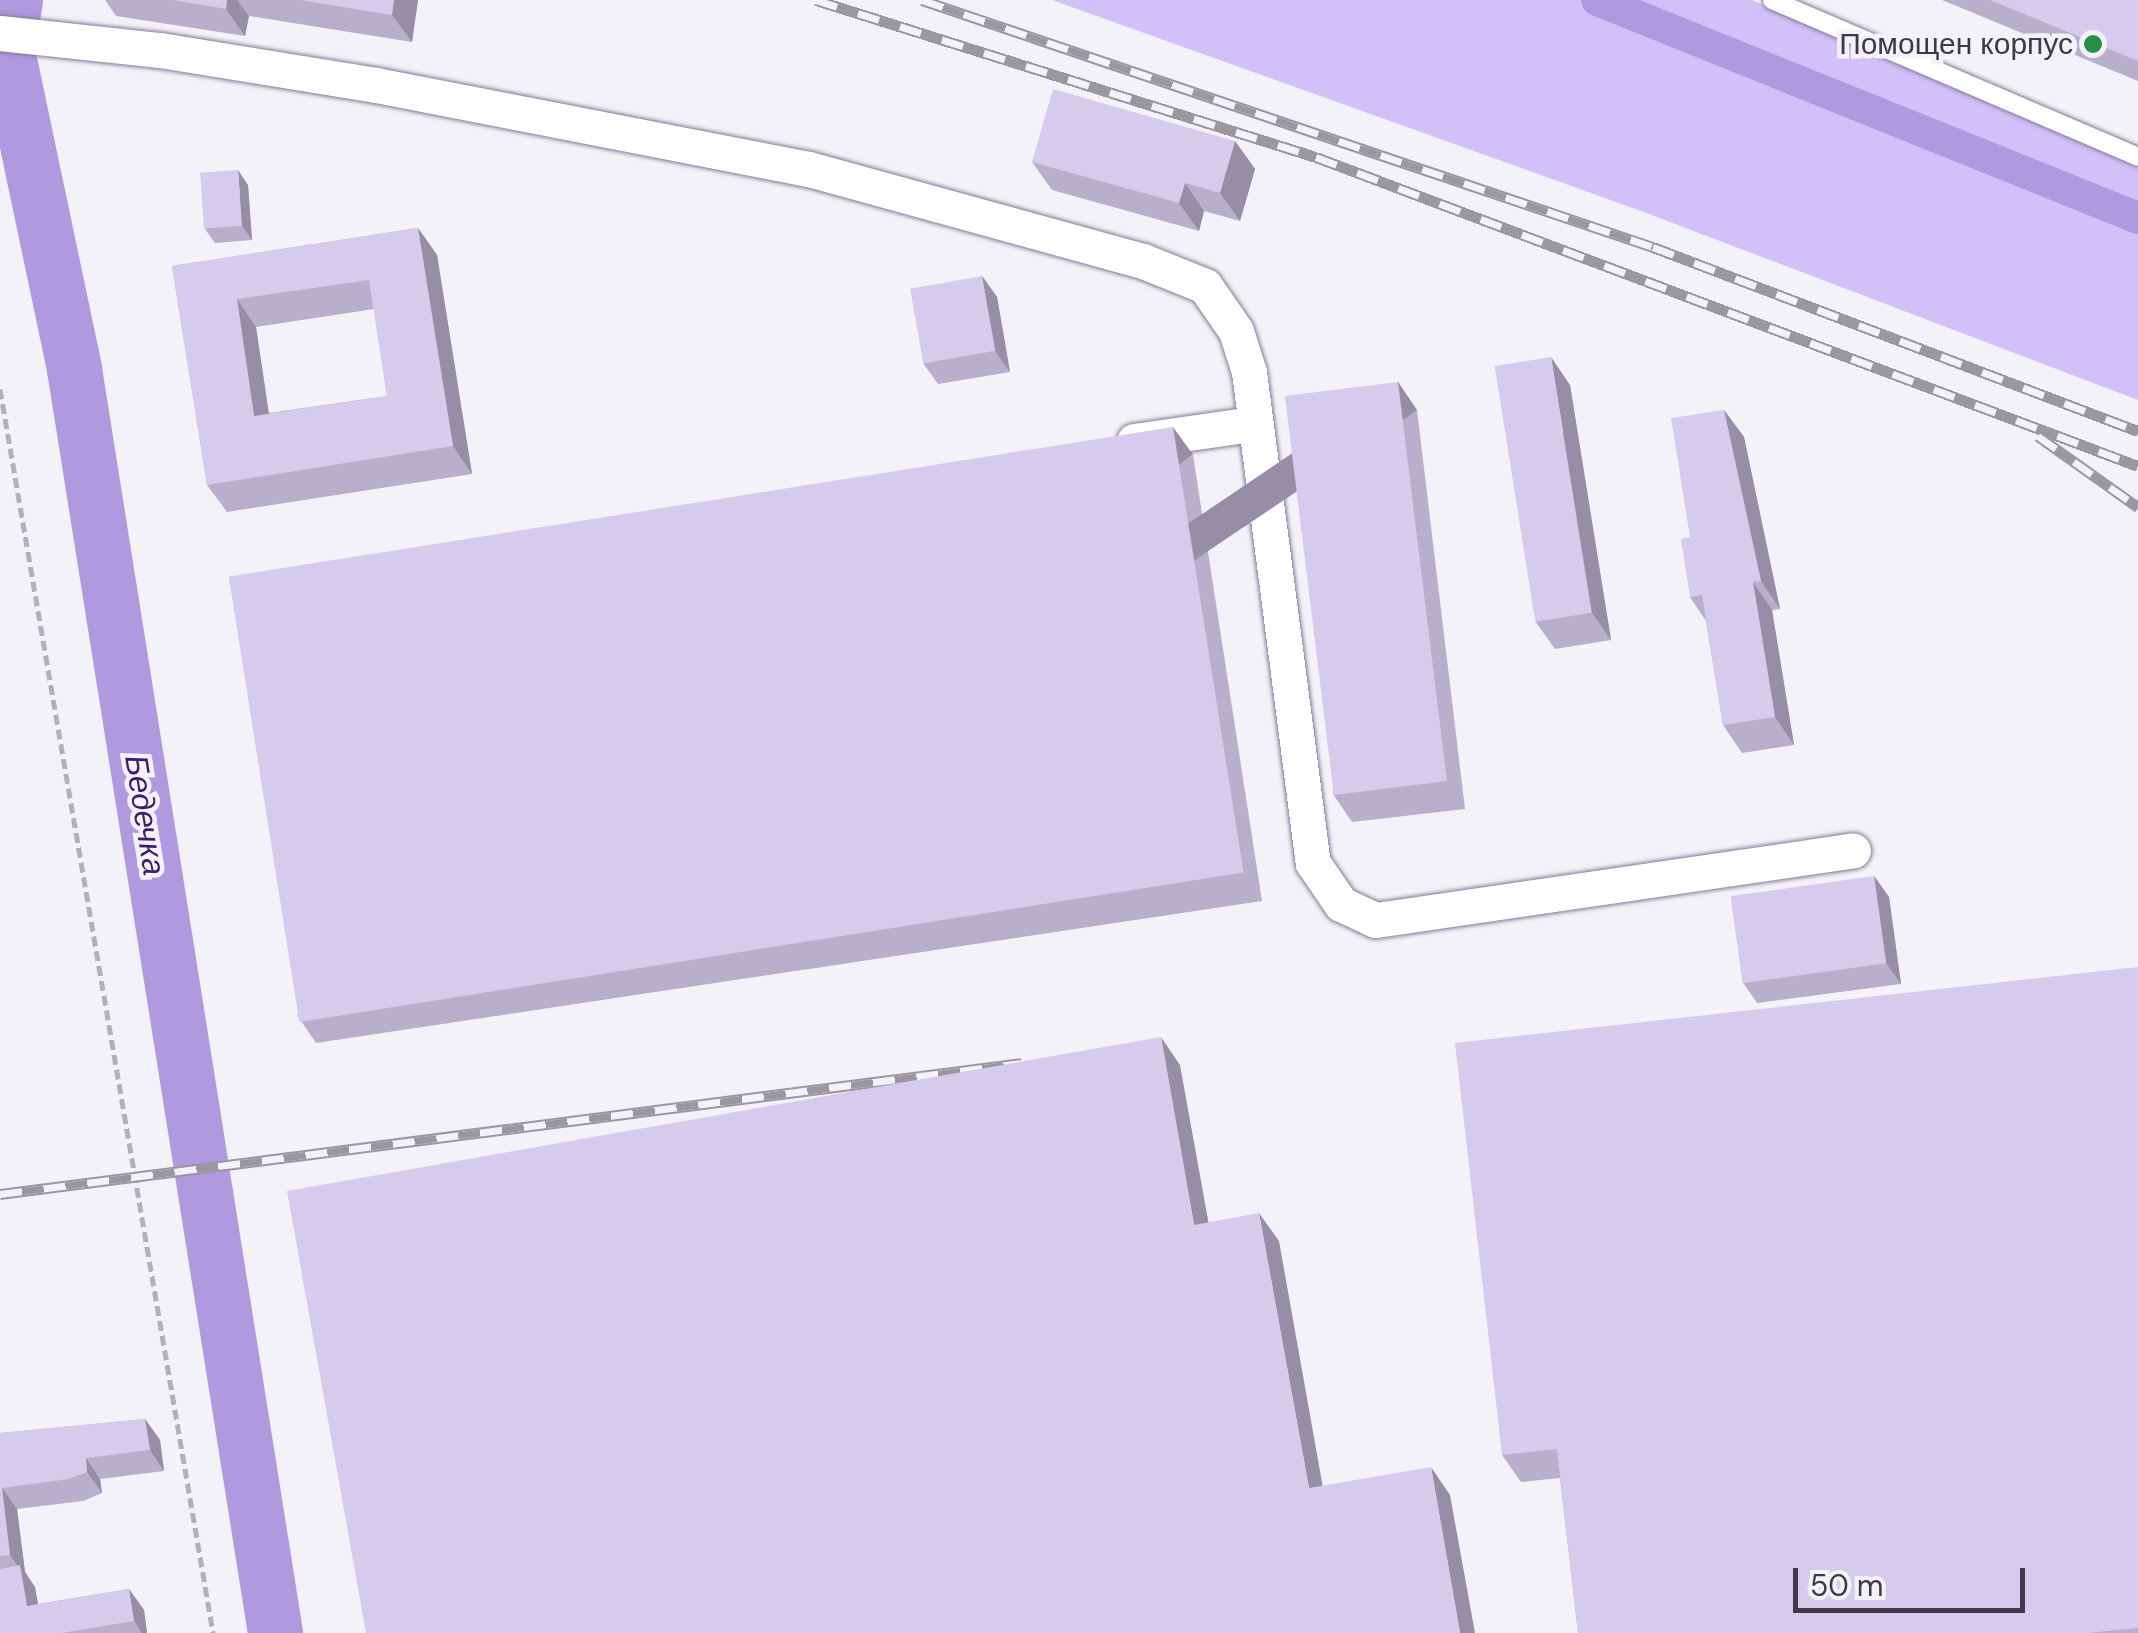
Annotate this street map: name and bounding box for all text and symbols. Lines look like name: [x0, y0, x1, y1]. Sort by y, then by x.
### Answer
place label: Помощен корпус: [1839, 26, 2073, 62]
marker: Помощен корпус: [2082, 33, 2104, 55]
water label: Бедечка: [117, 752, 173, 878]
scale bar: [1798, 1548, 2030, 1610]
text: 50 m: [1810, 1566, 1884, 1605]

